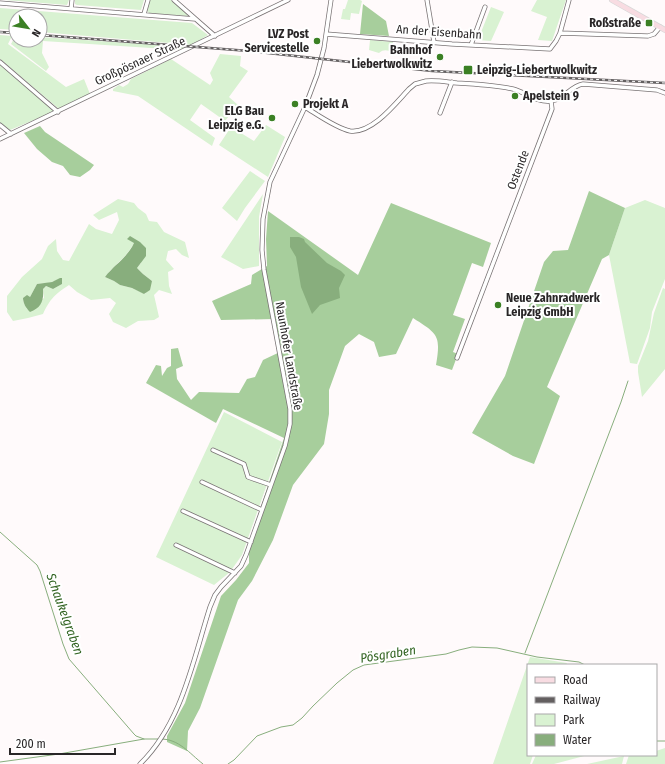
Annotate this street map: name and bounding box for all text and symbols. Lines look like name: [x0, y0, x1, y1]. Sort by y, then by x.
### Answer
north arrow: [8, 8, 48, 48]
place label: Roßstraße: [589, 16, 641, 30]
marker: Roßstraße: [644, 18, 654, 28]
street label: An der Eisenbahn: [396, 22, 482, 42]
text: N: [29, 27, 43, 39]
place label: LVZ Post Servicestelle: [245, 27, 310, 55]
street label: Großpösnaer Straße: [92, 34, 188, 88]
marker: LVZ Post Servicestelle: [312, 36, 322, 46]
place label: Bahnhof Liebertwolkwitz: [351, 43, 433, 71]
marker: Bahnhof Liebertwolkwitz: [435, 52, 445, 62]
place label: Leipzig-Liebertwolkwitz: [477, 63, 597, 77]
marker: Leipzig-Liebertwolkwitz: [462, 64, 474, 76]
place label: Apelstein 9: [522, 89, 579, 103]
marker: Apelstein 9: [510, 91, 520, 101]
place label: Projekt A: [303, 97, 349, 111]
marker: Projekt A: [290, 99, 300, 109]
place label: ELG Bau Leipzig e.G.: [208, 104, 264, 132]
marker: ELG Bau Leipzig e.G.: [267, 113, 277, 123]
street label: Ostende: [504, 148, 532, 192]
place label: Neue Zahnradwerk Leipzig GmbH: [506, 291, 601, 319]
marker: Neue Zahnradwerk Leipzig GmbH: [493, 300, 503, 310]
street label: Naunhofer Landstraße: [273, 301, 305, 411]
water label: Schaukelgraben: [43, 570, 87, 657]
water label: Pösgraben: [359, 642, 417, 666]
legend: [527, 664, 657, 756]
text: Road: [563, 673, 588, 687]
text: Railway: [563, 693, 601, 707]
text: Park: [563, 713, 585, 727]
scale bar: [10, 730, 115, 756]
text: Water: [563, 733, 592, 747]
text: 200 m: [16, 737, 46, 751]

